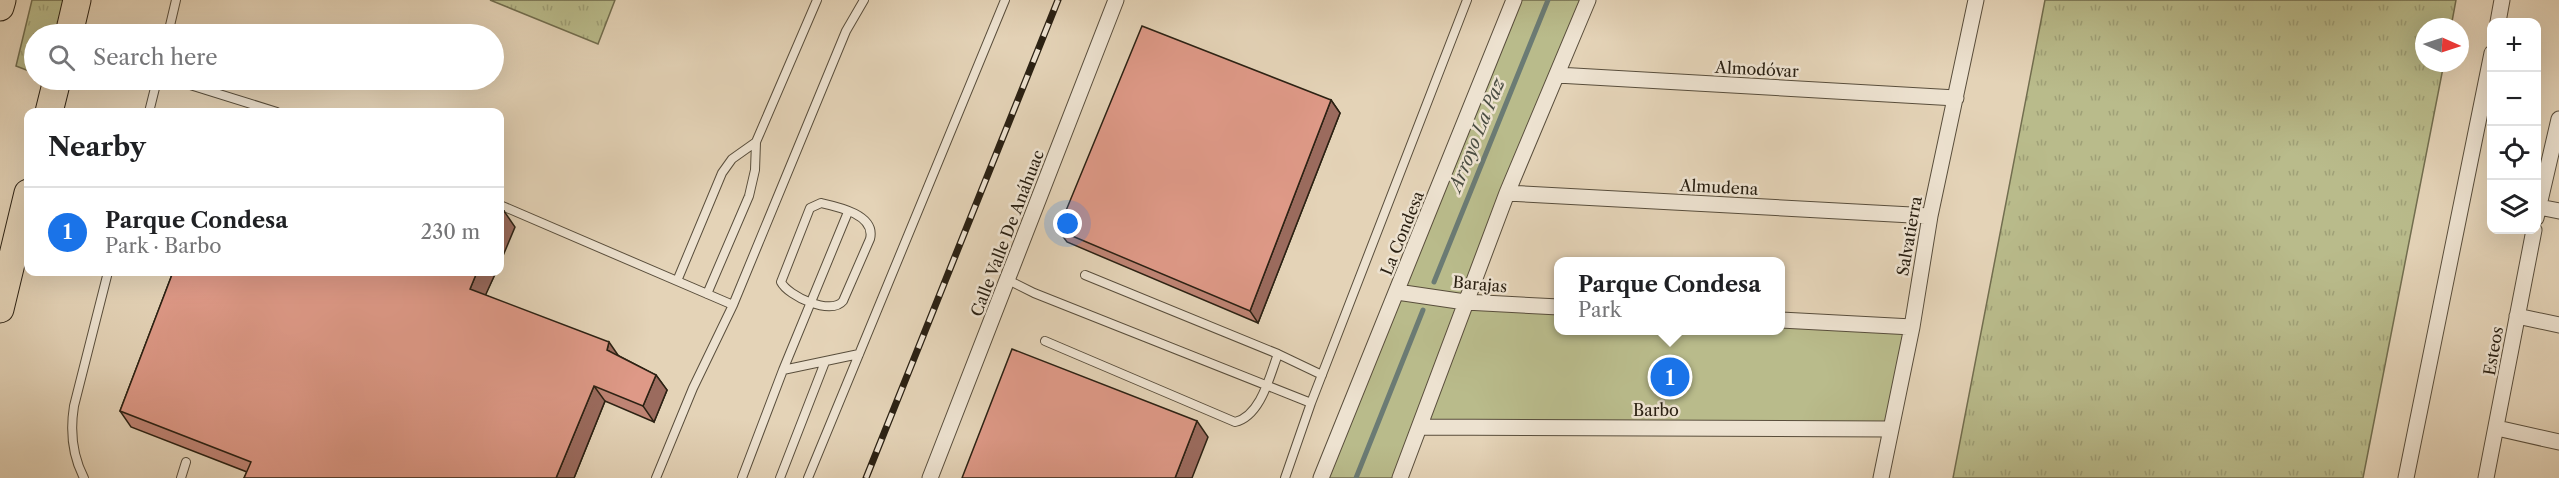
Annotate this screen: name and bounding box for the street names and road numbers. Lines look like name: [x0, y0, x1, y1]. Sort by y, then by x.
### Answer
street label: Almodóvar: [1714, 57, 1800, 81]
street label: Calle Valle De Anáhuac: [966, 147, 1048, 319]
street label: Almudena: [1678, 175, 1759, 199]
street label: La Condesa: [1376, 187, 1428, 278]
street label: Salvatierra: [1892, 194, 1926, 277]
street label: Barajas: [1452, 272, 1508, 296]
street label: Esteos: [2479, 325, 2507, 377]
street label: Barbo: [1633, 400, 1679, 420]

